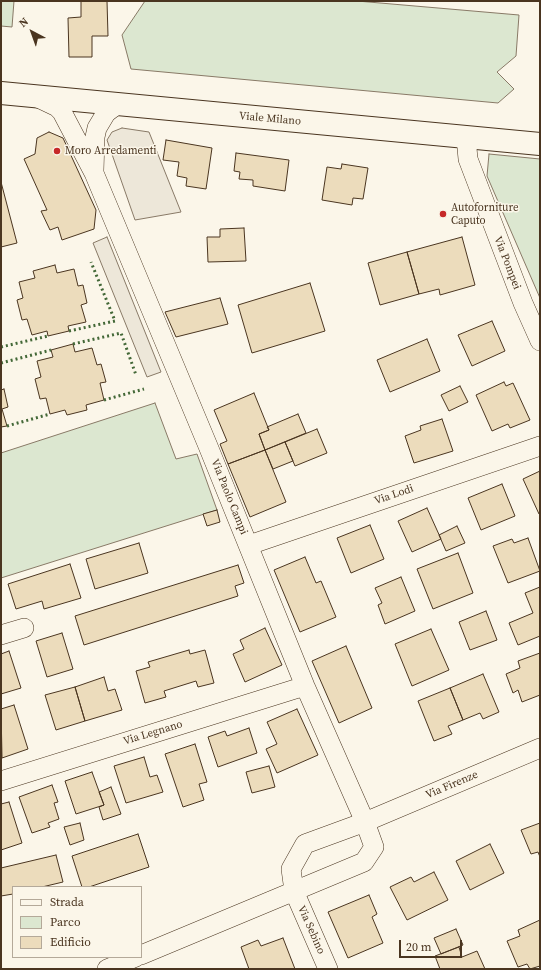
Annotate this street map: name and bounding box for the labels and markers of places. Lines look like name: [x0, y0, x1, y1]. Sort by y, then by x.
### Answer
place label: Moro Arredamenti: [65, 144, 157, 158]
marker: Moro Arredamenti: [52, 146, 62, 156]
place label: Autoforniture Caputo: [451, 201, 519, 227]
marker: Autoforniture Caputo: [438, 209, 448, 219]

